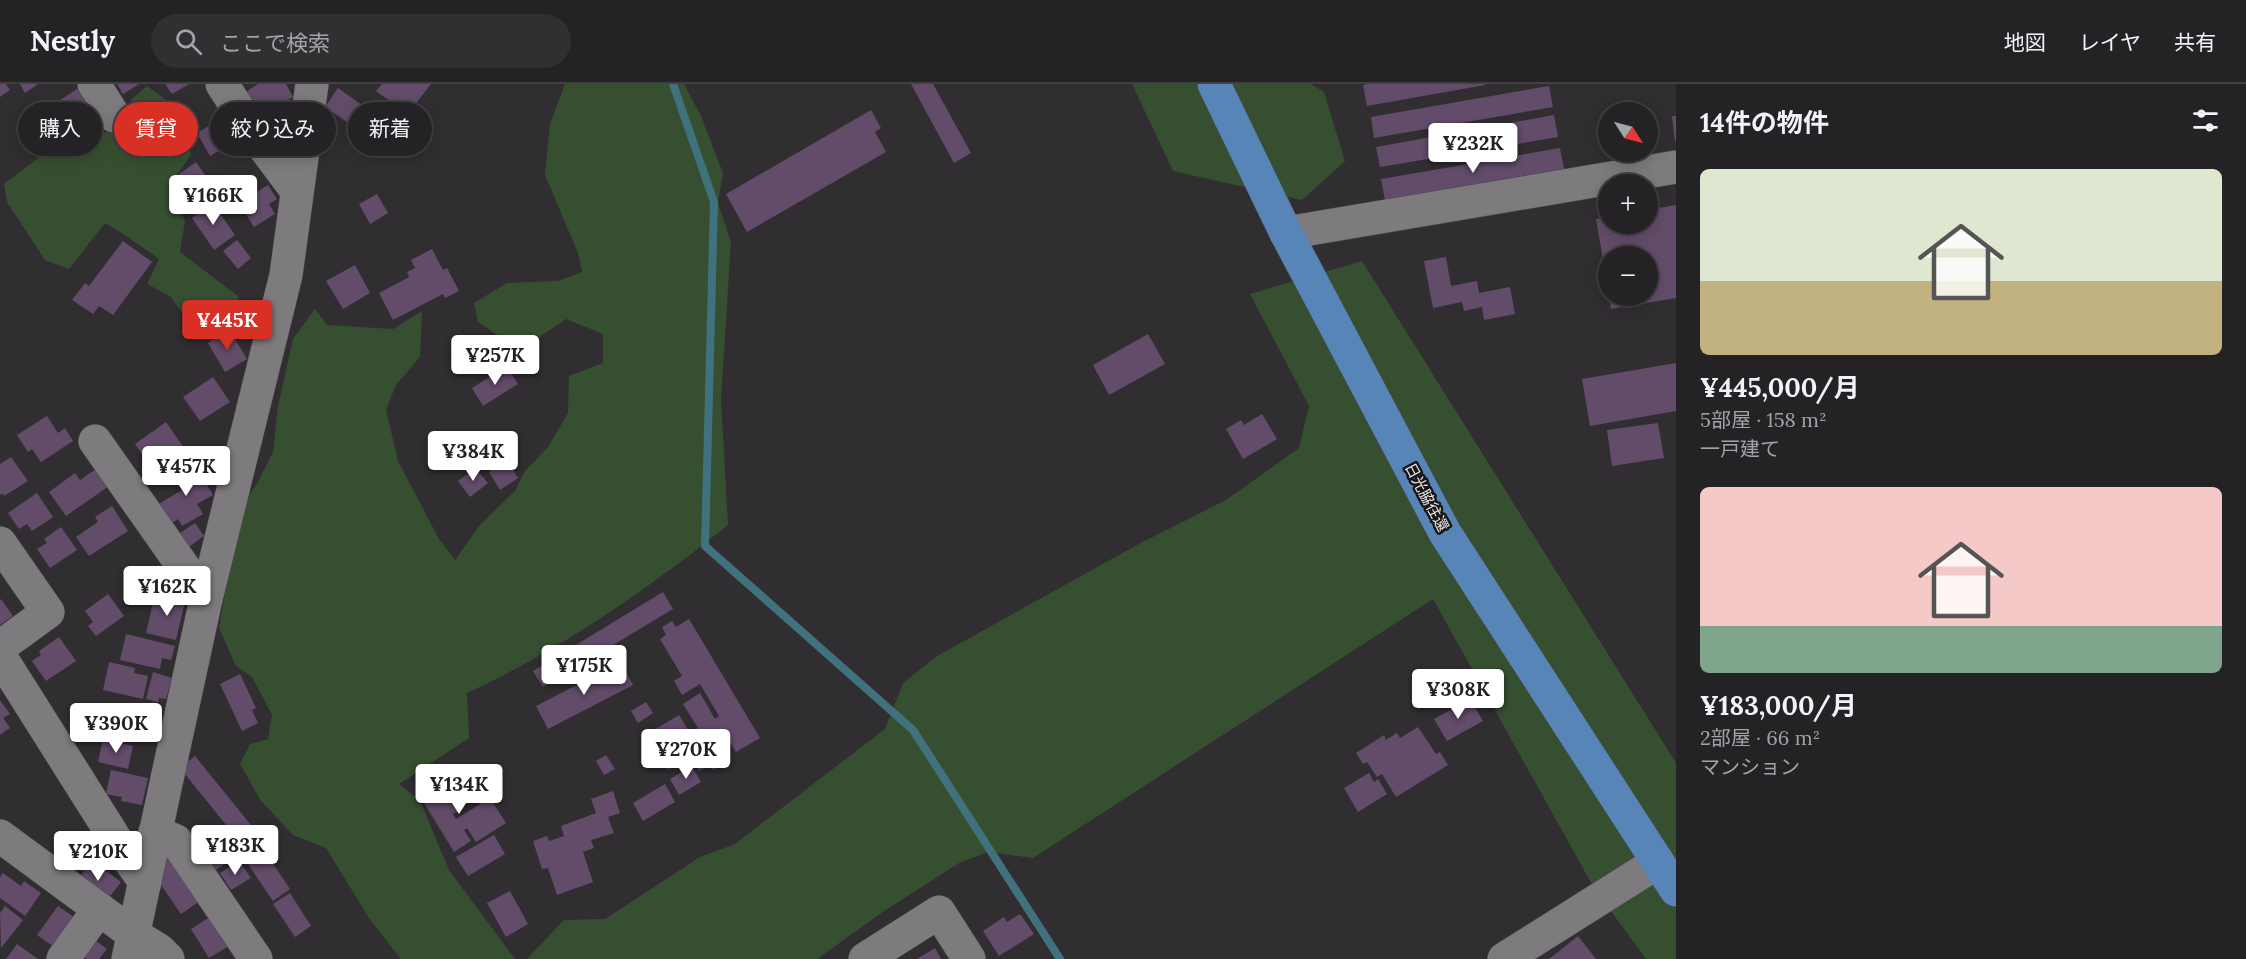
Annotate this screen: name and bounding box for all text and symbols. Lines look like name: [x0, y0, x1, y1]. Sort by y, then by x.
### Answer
search box: [151, 14, 571, 68]
text: Nestly: [30, 23, 115, 59]
icon: search: [172, 25, 205, 58]
text: ここで検索: [220, 29, 330, 57]
text: 地図: [2004, 29, 2046, 56]
text: レイヤ: [2079, 29, 2141, 56]
text: 共有: [2174, 29, 2216, 56]
chip: 購入: [18, 102, 102, 156]
chip: 賃貸: [114, 102, 198, 156]
chip: 絞り込み: [210, 102, 336, 156]
chip: 新着: [348, 102, 432, 156]
north arrow: [1598, 102, 1658, 162]
map controls: [1598, 102, 1658, 306]
icon: filters: [2189, 104, 2222, 137]
text: 14件の物件: [1700, 106, 1829, 139]
pin: ¥232K: [1431, 123, 1515, 174]
text: ¥232K: [1442, 130, 1504, 155]
button: +: [1598, 174, 1658, 234]
pin: ¥166K: [171, 175, 255, 226]
text: ¥166K: [183, 182, 243, 207]
icon: home: [1907, 208, 2015, 316]
button: −: [1598, 246, 1658, 306]
pin: ¥445K: [185, 300, 269, 351]
text: ¥445K: [196, 307, 258, 332]
pin: ¥257K: [453, 335, 537, 386]
text: ¥257K: [465, 342, 525, 367]
text: ¥445,000/月: [1700, 371, 1860, 404]
text: 5部屋 · 158 m²: [1700, 407, 1827, 432]
pin: ¥384K: [431, 431, 515, 482]
text: 一戸建て: [1700, 436, 1780, 461]
text: ¥384K: [442, 438, 504, 463]
pin: ¥457K: [144, 446, 228, 497]
text: ¥457K: [156, 453, 216, 478]
street label: 日光脇往還: [1401, 459, 1453, 535]
icon: home: [1907, 526, 2015, 634]
pin: ¥162K: [125, 566, 209, 617]
text: ¥162K: [138, 573, 196, 598]
pin: ¥175K: [542, 645, 626, 696]
text: ¥175K: [556, 652, 612, 677]
pin: ¥308K: [1416, 669, 1500, 720]
text: ¥308K: [1426, 676, 1490, 701]
text: ¥183,000/月: [1700, 689, 1857, 722]
pin: ¥390K: [74, 703, 158, 754]
text: ¥390K: [84, 710, 148, 735]
text: 2部屋 · 66 m²: [1700, 725, 1820, 750]
pin: ¥270K: [644, 729, 728, 780]
text: ¥270K: [655, 736, 717, 761]
text: マンション: [1700, 754, 1800, 779]
pin: ¥134K: [417, 764, 501, 815]
text: ¥134K: [430, 771, 488, 796]
pin: ¥183K: [193, 825, 277, 876]
pin: ¥210K: [56, 831, 140, 882]
text: ¥183K: [205, 832, 265, 857]
text: ¥210K: [68, 838, 128, 863]

